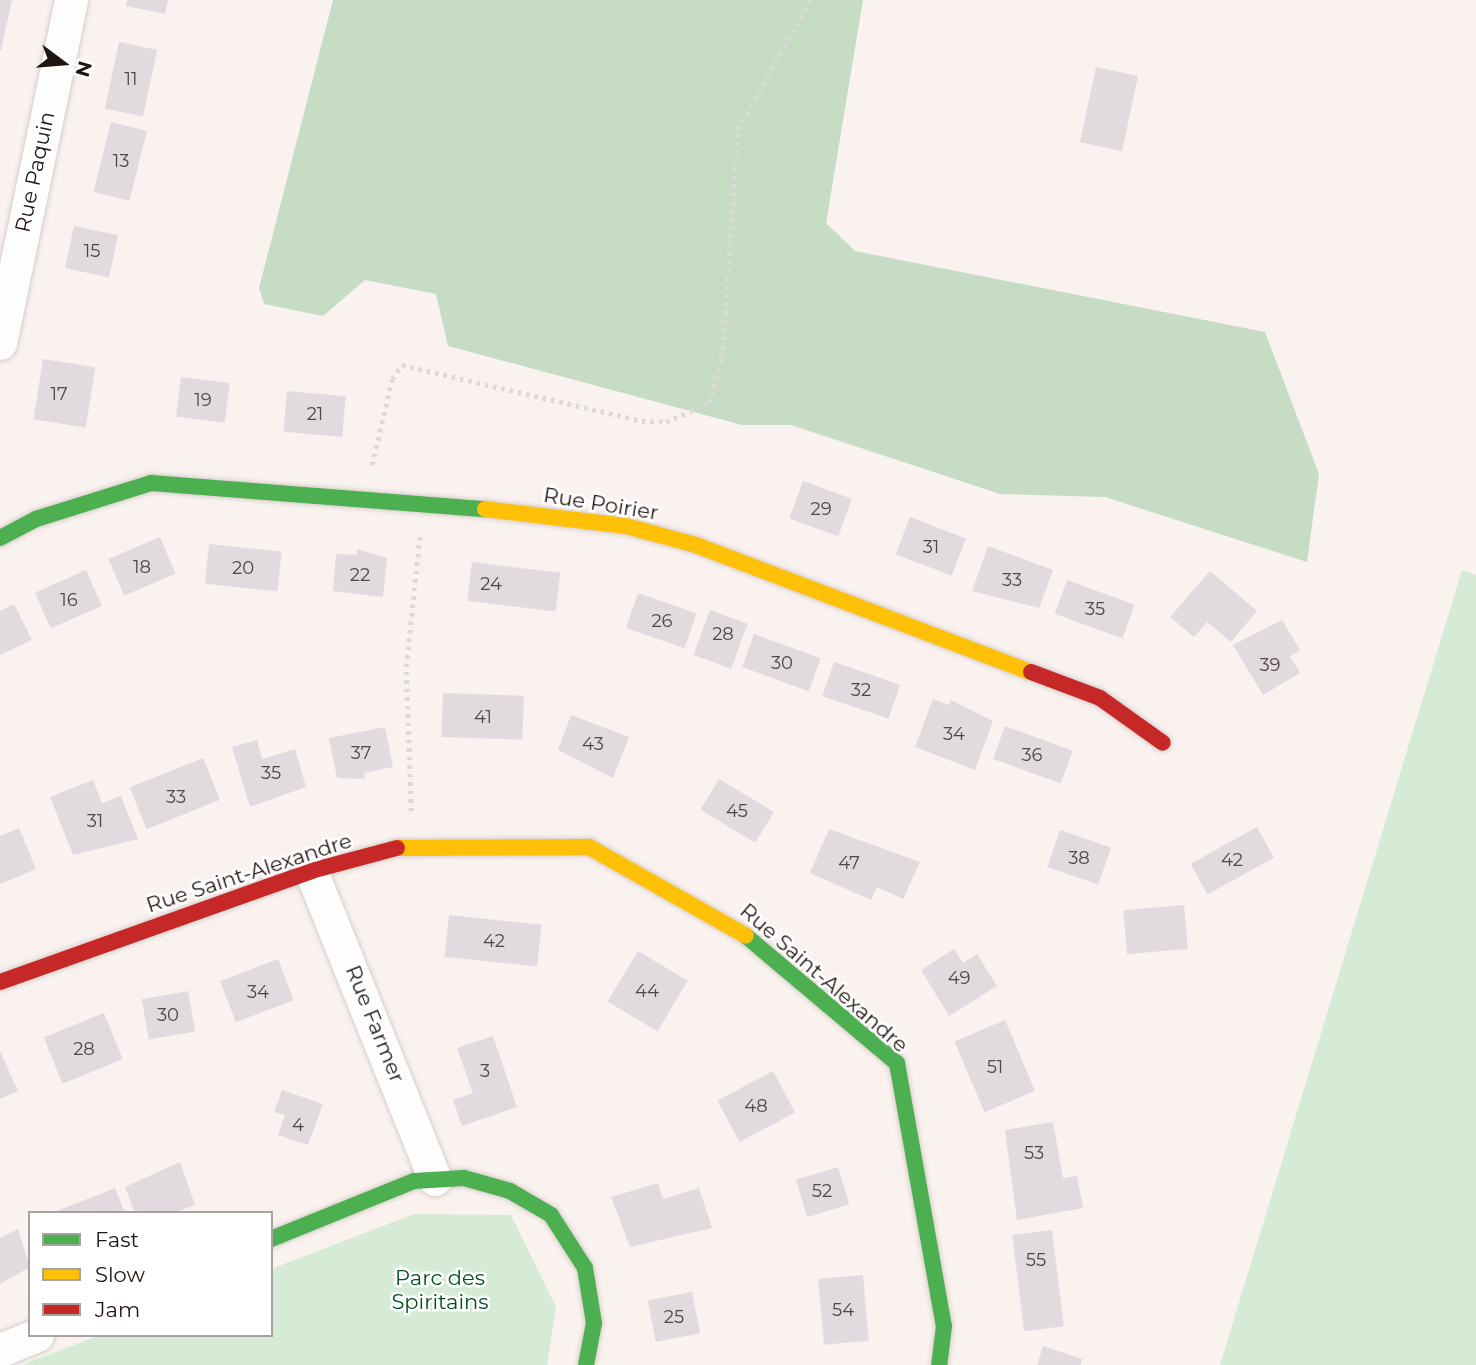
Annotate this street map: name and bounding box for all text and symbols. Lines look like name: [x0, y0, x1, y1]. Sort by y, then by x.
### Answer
north arrow: [28, 28, 98, 98]
text: N: [70, 58, 97, 79]
house number: 11: [125, 68, 137, 90]
street label: Rue Paquin: [10, 109, 60, 235]
house number: 13: [113, 150, 129, 172]
house number: 15: [84, 240, 100, 262]
house number: 17: [50, 383, 68, 405]
house number: 19: [194, 389, 212, 411]
house number: 21: [307, 403, 323, 425]
street label: Rue Poirier: [542, 482, 660, 526]
house number: 29: [810, 498, 832, 520]
house number: 31: [923, 536, 939, 558]
house number: 18: [133, 556, 151, 578]
house number: 20: [232, 557, 254, 579]
house number: 22: [350, 564, 370, 586]
house number: 33: [1002, 569, 1022, 591]
house number: 24: [480, 573, 502, 595]
house number: 16: [60, 589, 78, 611]
house number: 35: [1085, 598, 1105, 620]
house number: 26: [651, 610, 673, 632]
house number: 28: [712, 623, 734, 645]
house number: 30: [771, 652, 793, 674]
house number: 39: [1259, 654, 1281, 676]
house number: 32: [851, 679, 871, 701]
house number: 41: [474, 706, 492, 728]
house number: 34: [943, 723, 965, 745]
house number: 43: [582, 733, 604, 755]
house number: 37: [351, 742, 371, 764]
house number: 36: [1021, 744, 1043, 766]
house number: 35: [261, 762, 281, 784]
house number: 33: [166, 786, 186, 808]
house number: 45: [726, 800, 748, 822]
house number: 31: [87, 810, 103, 832]
street label: Rue Saint-Alexandre: [143, 828, 355, 918]
house number: 38: [1068, 847, 1090, 869]
house number: 42: [1221, 849, 1243, 871]
house number: 47: [838, 852, 860, 874]
street label: Rue Saint-Alexandre: [735, 898, 913, 1058]
house number: 42: [483, 930, 505, 952]
street label: Rue Farmer: [340, 962, 410, 1086]
house number: 49: [948, 967, 970, 989]
house number: 44: [635, 980, 659, 1002]
house number: 34: [247, 981, 269, 1003]
house number: 30: [157, 1004, 179, 1026]
house number: 28: [73, 1038, 95, 1060]
house number: 51: [987, 1056, 1003, 1078]
house number: 3: [480, 1060, 490, 1082]
house number: 48: [744, 1095, 768, 1117]
house number: 4: [292, 1114, 304, 1136]
house number: 53: [1024, 1142, 1044, 1164]
house number: 52: [812, 1180, 832, 1202]
legend: [28, 1211, 273, 1337]
text: Fast: [95, 1227, 139, 1252]
house number: 55: [1026, 1249, 1046, 1271]
text: Slow: [95, 1262, 145, 1287]
park label: Parc des Spiritains: [391, 1265, 489, 1315]
text: Jam: [95, 1297, 140, 1322]
house number: 54: [832, 1299, 854, 1321]
house number: 25: [664, 1306, 684, 1328]

